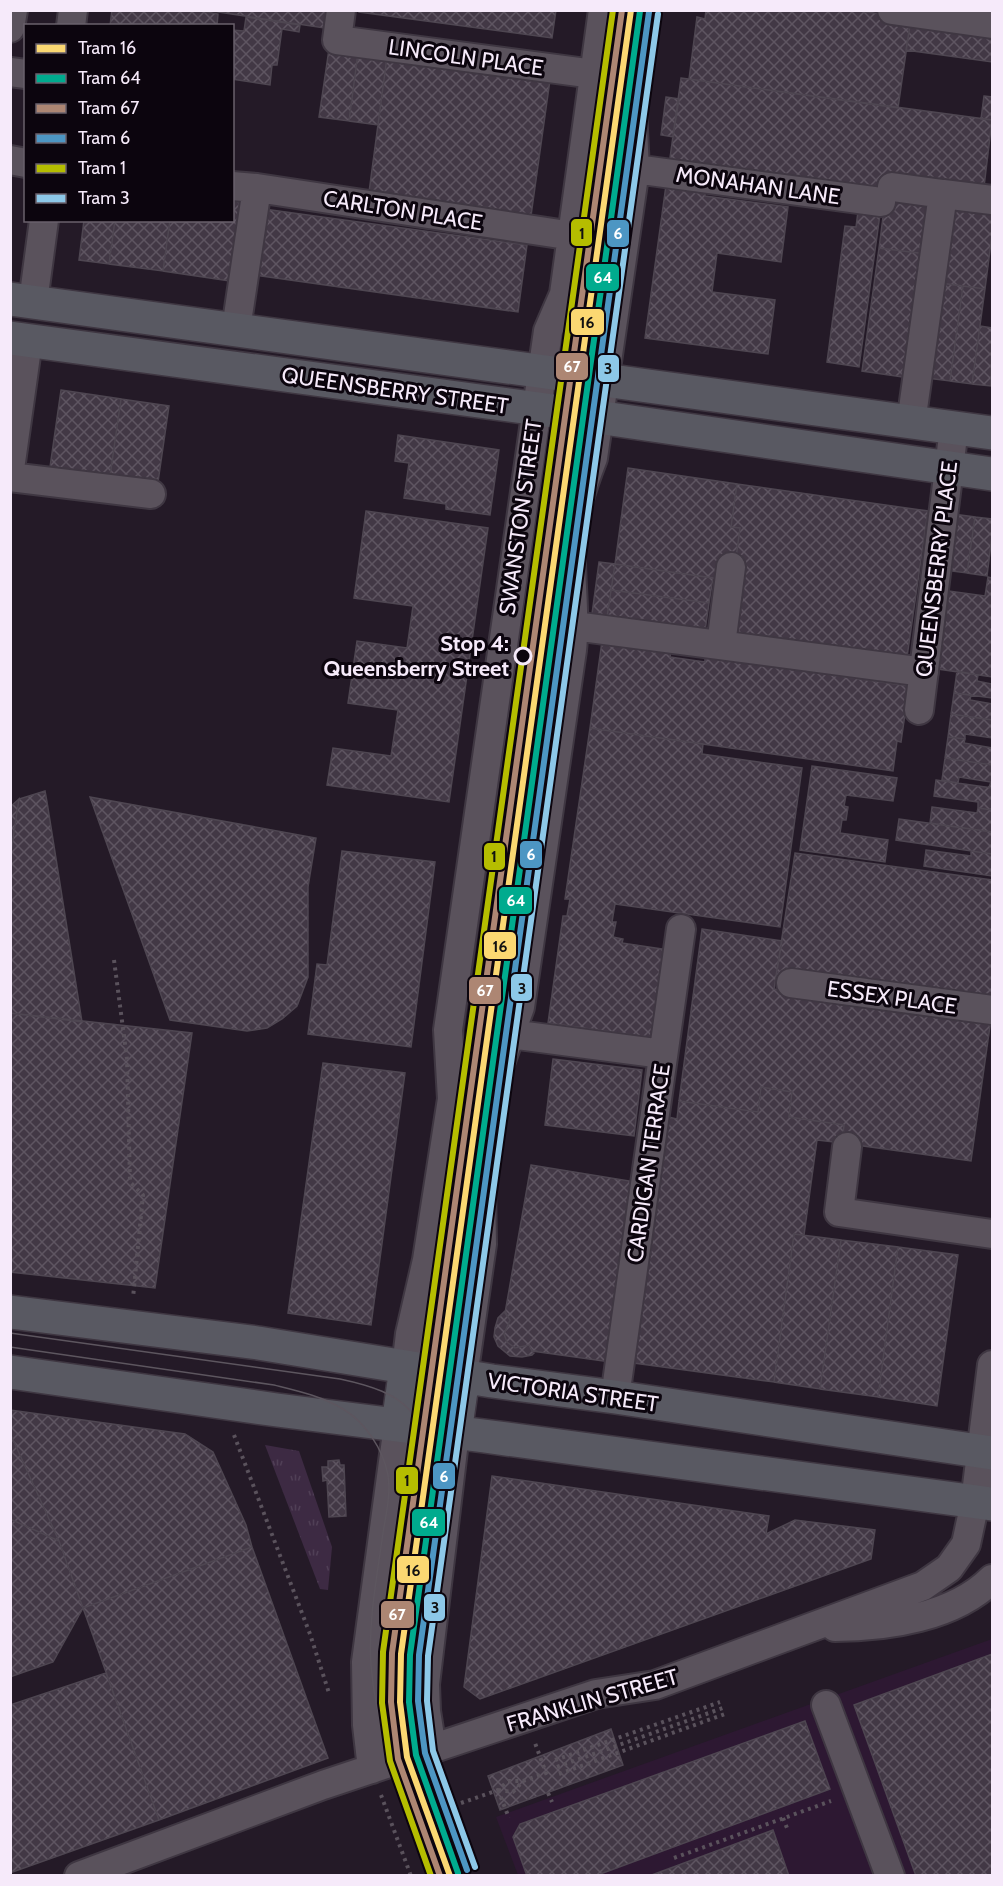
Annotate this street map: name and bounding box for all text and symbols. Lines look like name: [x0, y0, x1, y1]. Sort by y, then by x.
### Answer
legend: [24, 24, 234, 222]
street label: LINCOLN PLACE: [387, 33, 545, 82]
text: Tram 16: [78, 37, 136, 59]
text: Tram 64: [78, 67, 141, 89]
text: Tram 67: [78, 97, 139, 119]
text: Tram 6: [78, 127, 130, 149]
text: Tram 1: [78, 157, 126, 179]
street label: MONAHAN LANE: [674, 161, 842, 210]
street label: CARLTON PLACE: [321, 185, 485, 236]
text: Tram 3: [78, 187, 130, 209]
line badge: 1: [570, 218, 593, 247]
line badge: 6: [606, 219, 630, 248]
text: 1: [579, 224, 585, 243]
text: 6: [614, 224, 623, 243]
line badge: 64: [585, 263, 620, 292]
text: 64: [594, 268, 613, 287]
line badge: 16: [570, 308, 605, 336]
text: 16: [580, 313, 594, 332]
line badge: 67: [555, 352, 589, 381]
line badge: 3: [597, 354, 620, 383]
text: 67: [563, 357, 581, 376]
text: 3: [604, 359, 612, 378]
street label: QUEENSBERRY STREET: [280, 361, 510, 420]
street label: SWANSTON STREET: [493, 417, 548, 617]
street label: QUEENSBERRY PLACE: [910, 460, 963, 679]
place label: Stop 4: Queensberry Street: [324, 630, 509, 682]
marker: Stop 4: Queensberry Street: [514, 647, 532, 665]
line badge: 6: [519, 840, 543, 869]
line badge: 1: [483, 842, 506, 871]
text: 6: [527, 845, 536, 864]
text: 1: [491, 847, 497, 866]
line badge: 64: [498, 886, 533, 915]
text: 64: [507, 891, 526, 910]
line badge: 16: [483, 931, 517, 960]
text: 16: [493, 937, 507, 956]
line badge: 3: [510, 973, 533, 1002]
street label: ESSEX PLACE: [825, 975, 959, 1020]
line badge: 67: [468, 976, 502, 1005]
text: 3: [518, 979, 526, 998]
text: 67: [476, 981, 494, 1000]
street label: CARDIGAN TERRACE: [621, 1062, 676, 1264]
street label: VICTORIA STREET: [486, 1367, 660, 1418]
line badge: 6: [432, 1462, 456, 1490]
line badge: 1: [395, 1466, 419, 1495]
text: 6: [440, 1467, 449, 1486]
text: 1: [404, 1471, 410, 1490]
line badge: 64: [411, 1508, 446, 1537]
text: 64: [420, 1513, 439, 1532]
line badge: 16: [396, 1555, 430, 1584]
text: 16: [406, 1561, 420, 1580]
line badge: 3: [423, 1593, 446, 1622]
text: 3: [431, 1598, 439, 1617]
line badge: 67: [380, 1600, 415, 1629]
text: 67: [388, 1605, 406, 1624]
street label: FRANKLIN STREET: [503, 1663, 681, 1738]

